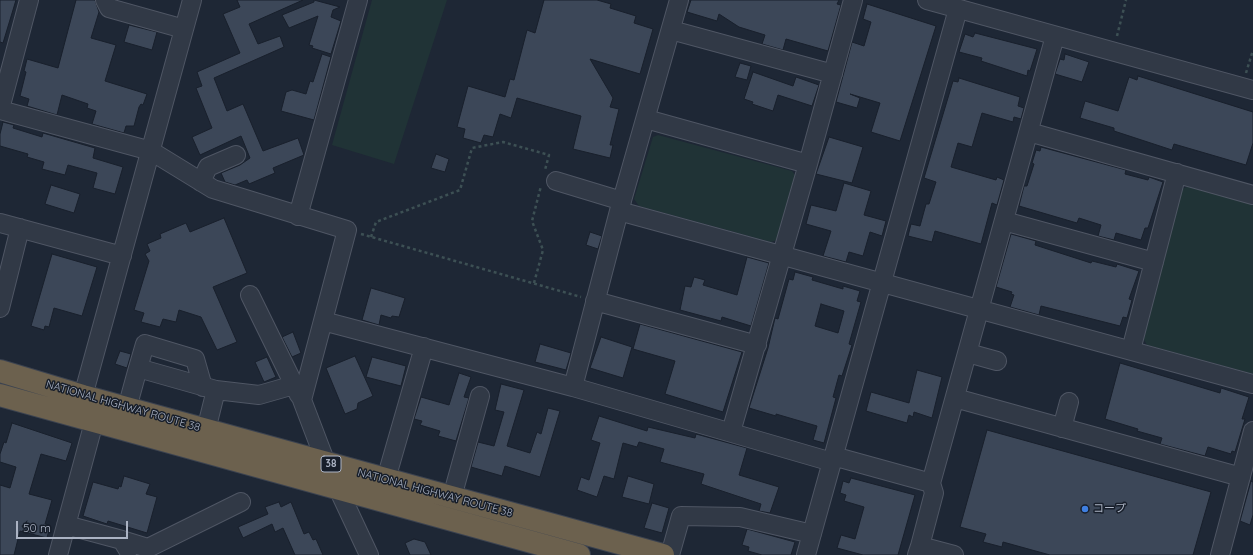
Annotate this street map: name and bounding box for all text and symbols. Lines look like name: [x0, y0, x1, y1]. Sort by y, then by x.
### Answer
street label: NATIONAL HIGHWAY ROUTE 38: [44, 378, 202, 434]
road number: 38: [321, 456, 341, 472]
street label: NATIONAL HIGHWAY ROUTE 38: [356, 466, 514, 520]
place label: コープ: [1093, 502, 1126, 516]
marker: コープ: [1080, 504, 1090, 514]
scale bar: [18, 513, 130, 539]
text: 50 m: [23, 520, 51, 535]

